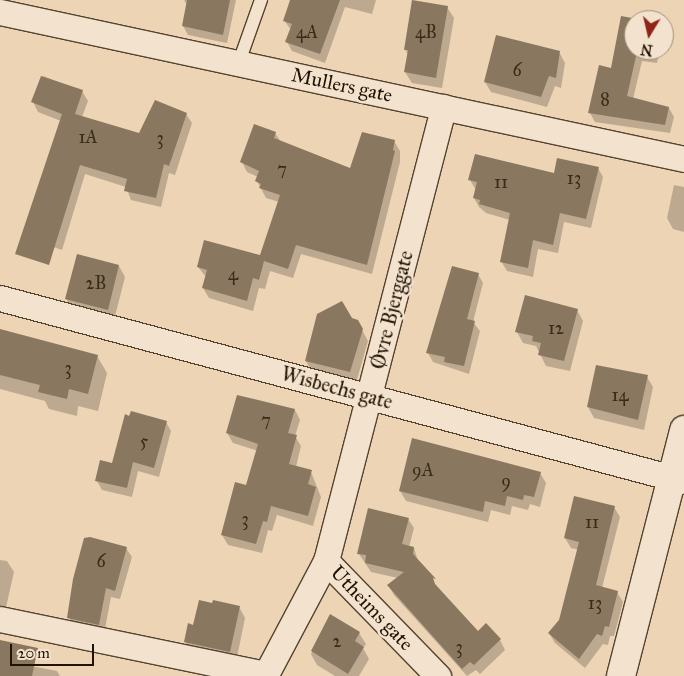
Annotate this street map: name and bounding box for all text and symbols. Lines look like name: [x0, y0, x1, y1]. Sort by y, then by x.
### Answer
north arrow: [624, 10, 674, 60]
house number: 4A: [296, 21, 318, 43]
house number: 4B: [415, 21, 437, 43]
text: N: [640, 40, 654, 59]
house number: 6: [512, 59, 522, 81]
street label: Mullers gate: [289, 63, 395, 107]
house number: 8: [600, 88, 610, 110]
house number: 1A: [78, 126, 98, 148]
house number: 3: [156, 127, 164, 149]
house number: 7: [277, 158, 287, 180]
house number: 13: [567, 167, 581, 189]
house number: 11: [494, 171, 508, 193]
street label: Øvre Bjerggate: [366, 248, 418, 372]
house number: 4: [228, 263, 238, 285]
house number: 2B: [86, 272, 106, 294]
house number: 12: [548, 317, 564, 339]
house number: 3: [64, 357, 72, 379]
street label: Wisbechs gate: [279, 362, 395, 414]
house number: 14: [611, 384, 629, 406]
house number: 7: [261, 409, 271, 431]
house number: 5: [140, 430, 148, 452]
house number: 9A: [412, 459, 434, 481]
house number: 9: [501, 470, 511, 492]
house number: 3: [241, 508, 249, 530]
house number: 11: [585, 511, 599, 533]
house number: 6: [96, 550, 106, 572]
street label: Utheims gate: [326, 560, 418, 656]
house number: 13: [588, 592, 602, 614]
house number: 2: [333, 630, 341, 652]
scale bar: [12, 634, 96, 666]
house number: 3: [455, 636, 463, 658]
text: 20 m: [18, 644, 50, 662]

